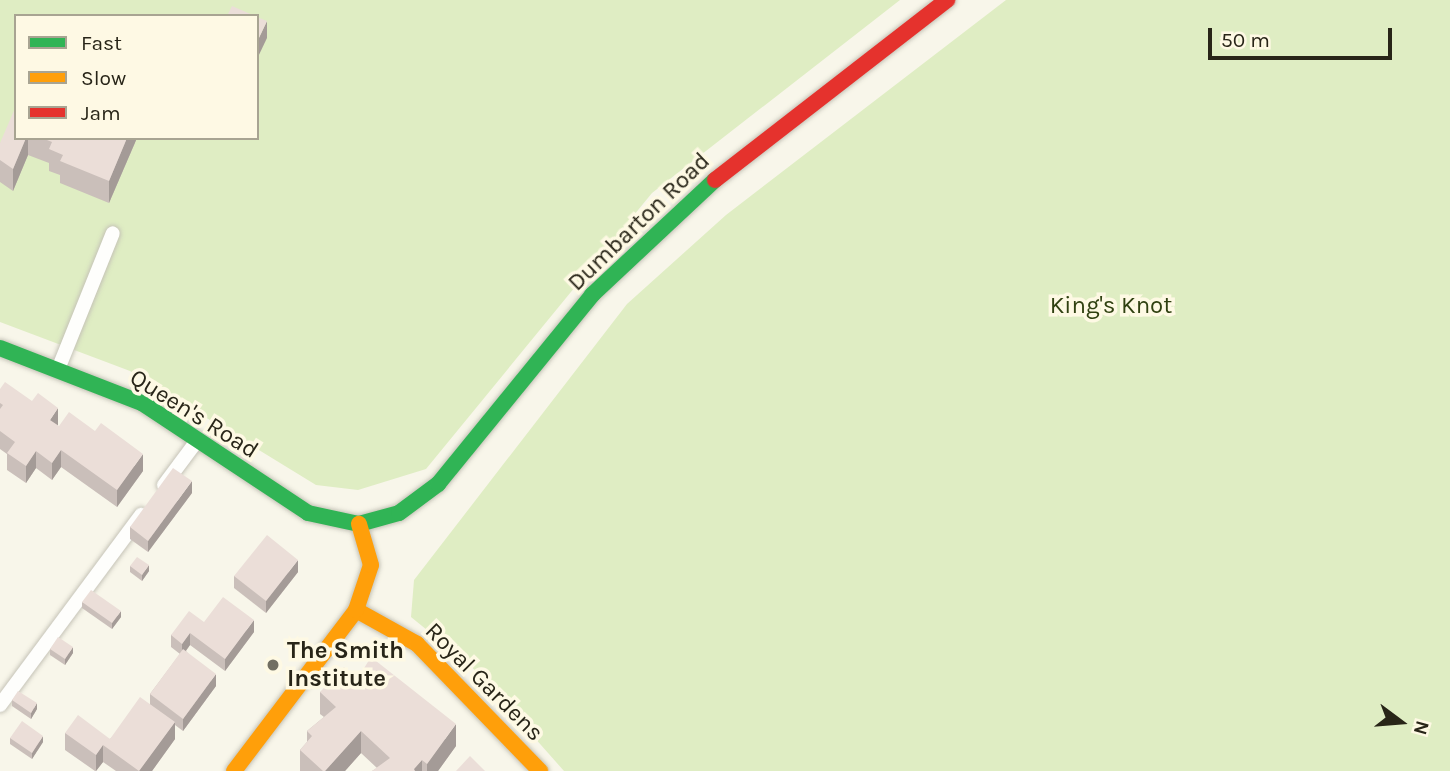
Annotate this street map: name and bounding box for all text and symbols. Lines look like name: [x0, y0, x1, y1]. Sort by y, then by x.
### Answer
legend: [14, 14, 259, 140]
scale bar: [1212, 14, 1396, 58]
text: 50 m: [1221, 28, 1270, 52]
text: Fast: [81, 31, 122, 55]
text: Slow: [81, 66, 126, 90]
text: Jam: [81, 101, 121, 125]
street label: Dumbarton Road: [562, 147, 716, 297]
park label: King's Knot: [1050, 292, 1172, 320]
street label: Queen's Road: [124, 363, 264, 465]
street label: Royal Gardens: [419, 617, 549, 747]
place label: The Smith Institute: [287, 637, 404, 693]
marker: The Smith Institute: [265, 657, 281, 673]
north arrow: [1366, 687, 1436, 757]
text: N: [1409, 718, 1434, 737]

